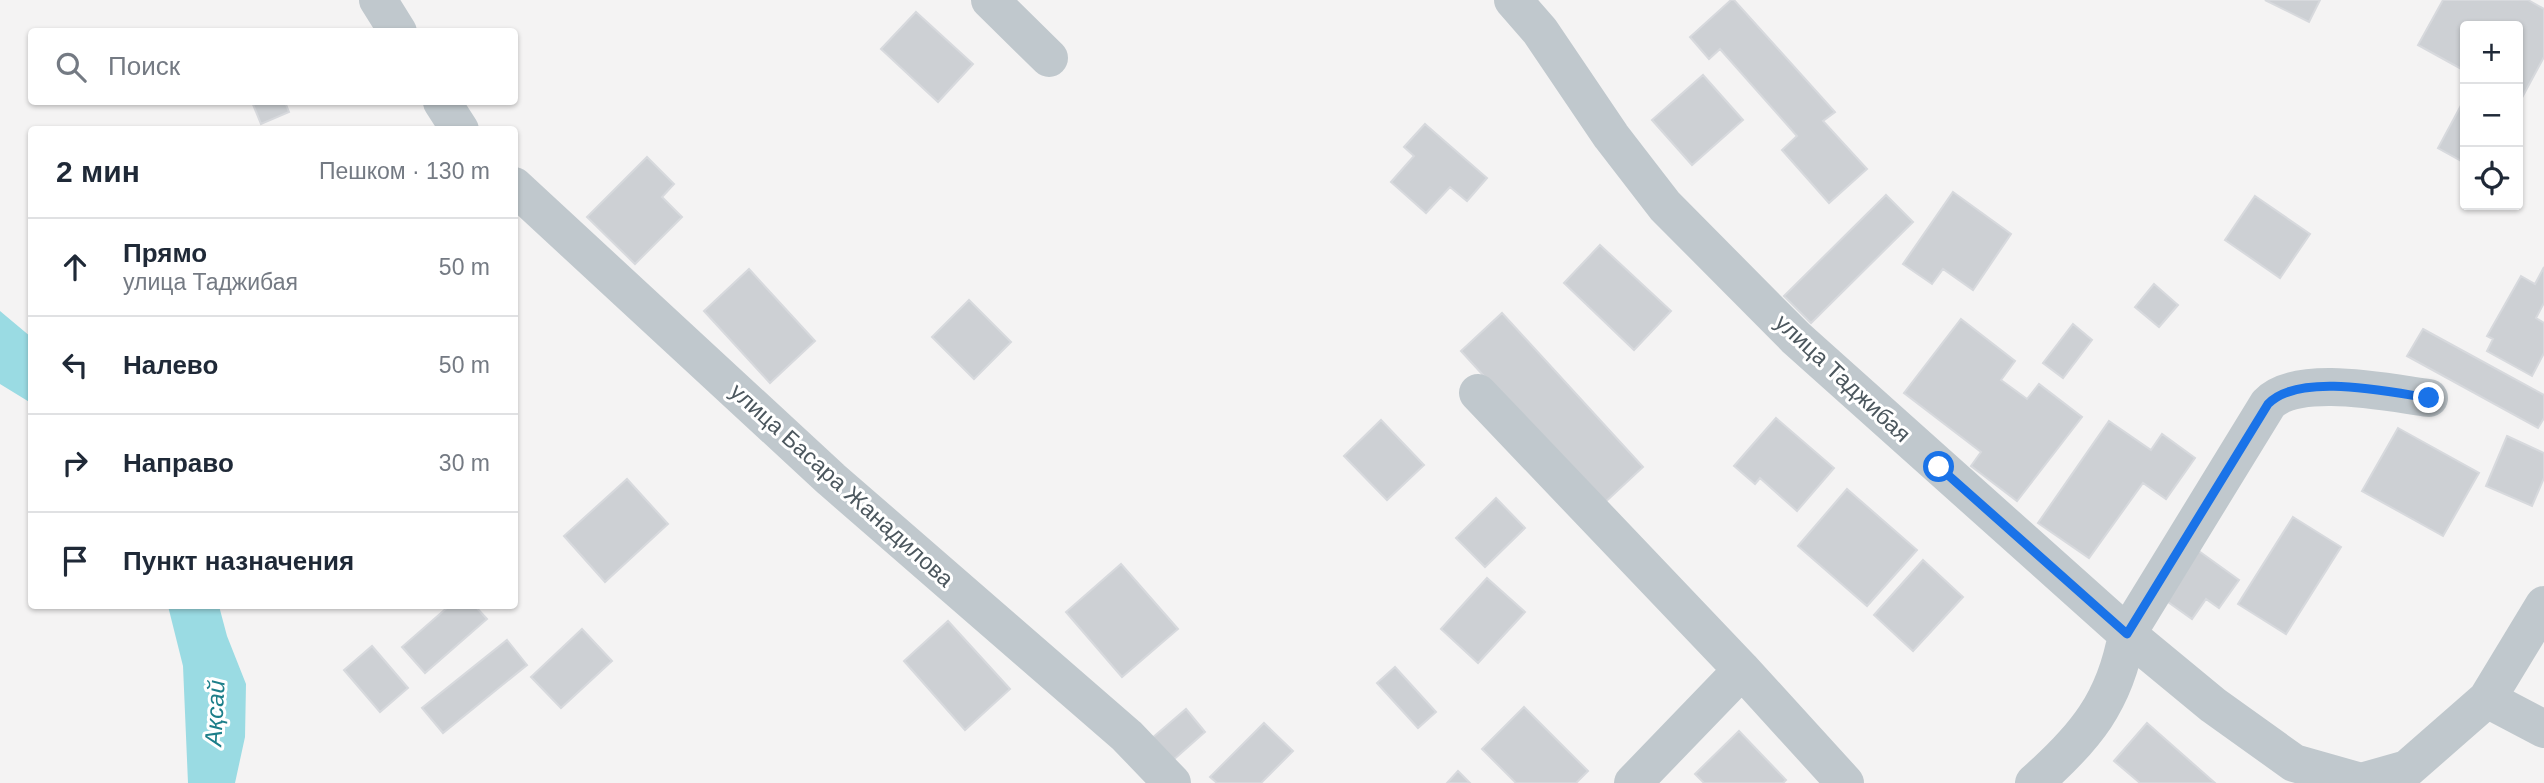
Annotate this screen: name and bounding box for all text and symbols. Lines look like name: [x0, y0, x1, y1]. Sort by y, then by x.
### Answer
map controls: [2460, 21, 2523, 210]
button: +: [2460, 21, 2523, 84]
search box: [28, 28, 518, 105]
icon: search: [52, 48, 90, 86]
text: Поиск: [108, 51, 180, 81]
button: −: [2460, 84, 2523, 147]
button: locate: [2460, 147, 2523, 210]
text: 2 мин: [56, 155, 140, 188]
text: Пешком · 130 m: [319, 158, 490, 184]
text: Прямо: [123, 238, 207, 268]
icon: ahead: [56, 248, 94, 286]
text: 50 m: [439, 254, 490, 280]
text: улица Таджибая: [123, 269, 298, 295]
street label: улица Таджибая: [1770, 309, 1916, 447]
icon: left: [56, 346, 94, 384]
text: Налево: [123, 350, 218, 380]
text: 50 m: [439, 352, 490, 378]
street label: улица Басара Жанадилова: [725, 378, 959, 592]
route end: [2413, 382, 2444, 413]
icon: right: [56, 444, 94, 482]
text: Направо: [123, 448, 234, 478]
text: 30 m: [439, 450, 490, 476]
route start: [1923, 451, 1954, 482]
icon: arrive: [56, 542, 94, 580]
text: Пункт назначения: [123, 546, 354, 576]
water label: Ақсай: [199, 679, 230, 749]

